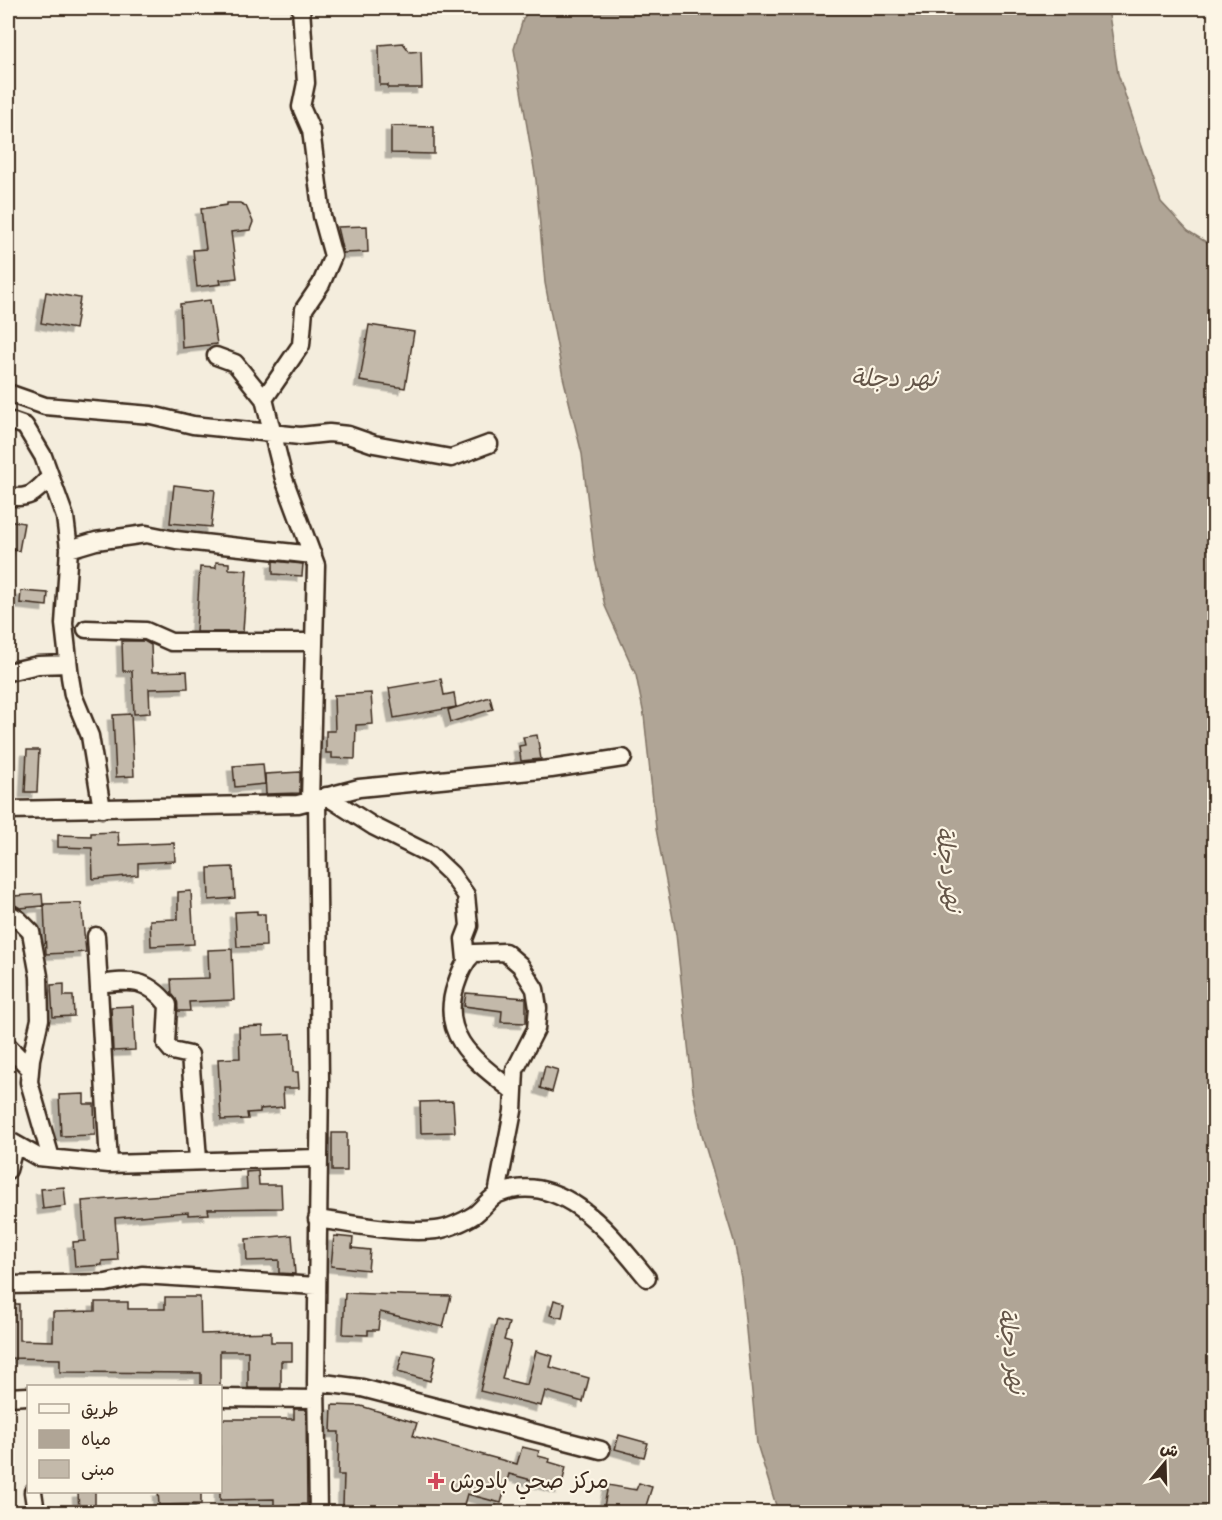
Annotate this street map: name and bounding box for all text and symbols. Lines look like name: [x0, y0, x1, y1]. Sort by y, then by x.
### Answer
water label: نهر دجلة: [851, 364, 940, 392]
water label: نهر دجلة: [930, 825, 968, 916]
water label: نهر دجلة: [992, 1307, 1032, 1398]
legend: [27, 1385, 222, 1493]
text: طريق: [81, 1399, 119, 1420]
text: مياه: [81, 1429, 111, 1450]
north arrow: [1135, 1433, 1195, 1493]
text: ش: [1158, 1438, 1181, 1461]
text: مبنى: [81, 1459, 115, 1480]
place label: مركز صحي بادوش: [450, 1468, 609, 1500]
marker: مركز صحي بادوش: [427, 1472, 445, 1490]

